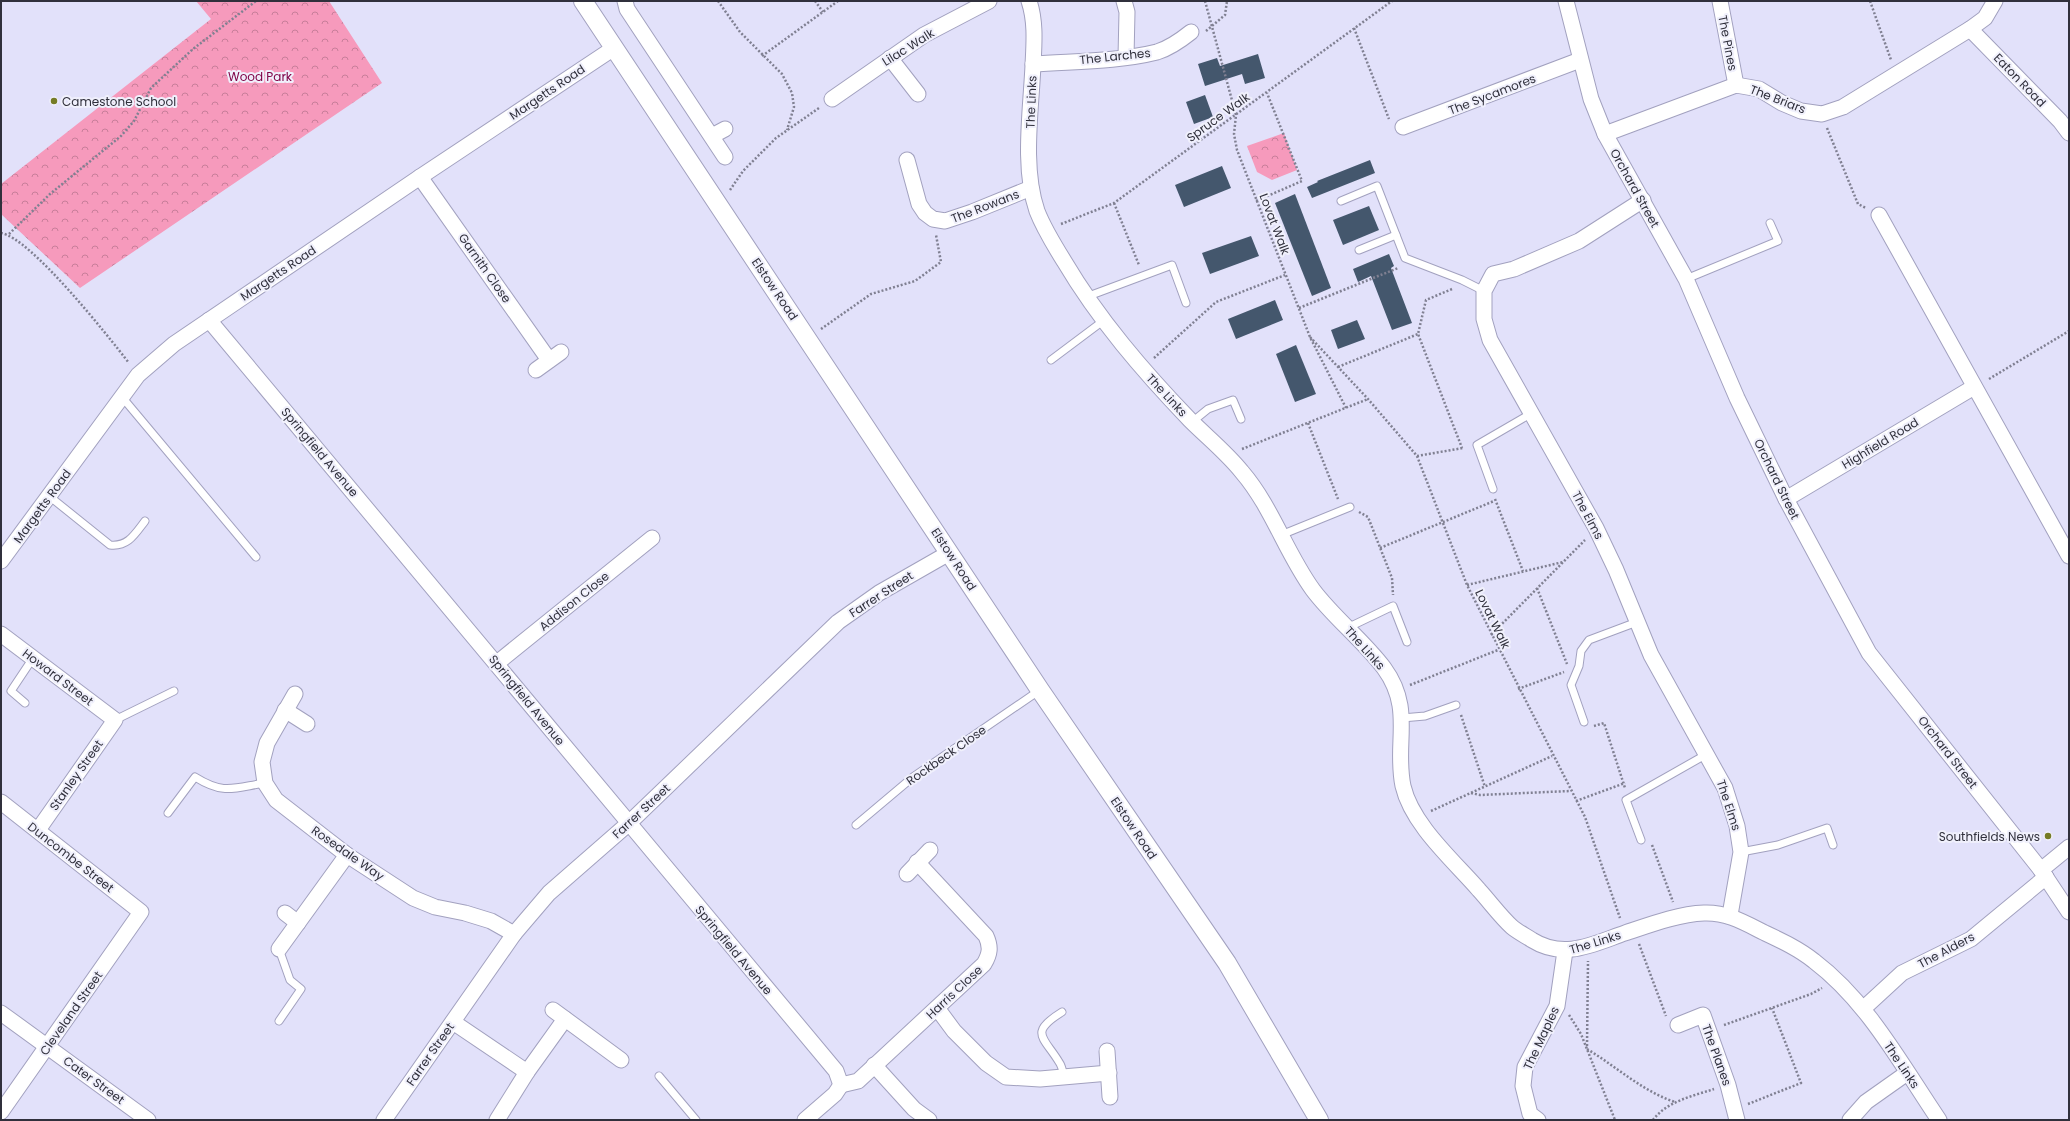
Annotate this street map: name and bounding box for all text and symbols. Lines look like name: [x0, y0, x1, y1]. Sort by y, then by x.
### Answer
street label: The Pines: [1714, 14, 1742, 72]
street label: Lilac Walk: [879, 24, 938, 70]
street label: The Larches: [1079, 44, 1151, 68]
street label: Eaton Road: [1990, 49, 2050, 111]
street label: Margetts Road: [506, 60, 588, 124]
park label: Wood Park: [228, 68, 293, 85]
street label: The Sycamores: [1446, 70, 1538, 118]
street label: The Links: [1022, 75, 1040, 129]
street label: The Briars: [1748, 81, 1808, 117]
street label: Spruce Walk: [1183, 88, 1254, 146]
place label: Camestone School: [62, 93, 176, 110]
marker: Camestone School: [49, 96, 59, 106]
street label: Orchard Street: [1606, 145, 1664, 231]
street label: The Rowans: [948, 185, 1022, 227]
street label: Lovat Walk: [1256, 191, 1295, 258]
street label: Garnith Close: [455, 230, 515, 306]
street label: Margetts Road: [237, 241, 319, 305]
street label: Elstow Road: [748, 255, 802, 323]
street label: The Links: [1143, 370, 1191, 420]
street label: Springfield Avenue: [277, 404, 363, 500]
street label: Highfield Road: [1838, 413, 1922, 473]
street label: Orchard Street: [1750, 436, 1804, 522]
street label: Margetts Road: [9, 465, 75, 547]
street label: The Elms: [1568, 488, 1608, 542]
street label: Elstow Road: [927, 524, 981, 594]
street label: Addison Close: [535, 567, 613, 635]
street label: Farrer Street: [846, 567, 916, 621]
street label: Lovat Walk: [1471, 586, 1515, 652]
street label: The Links: [1341, 623, 1389, 673]
street label: Howard Street: [19, 645, 97, 709]
street label: Springfield Avenue: [485, 651, 569, 749]
street label: Orchard Street: [1914, 712, 1982, 792]
street label: Rockbeck Close: [903, 721, 989, 789]
street label: Stanley Street: [45, 736, 107, 814]
street label: The Elms: [1713, 777, 1745, 833]
street label: Farrer Street: [608, 780, 674, 842]
street label: Elstow Road: [1107, 794, 1161, 862]
street label: Duncombe Street: [24, 818, 118, 896]
street label: Rosedale Way: [308, 822, 388, 884]
place label: Southfields News: [1939, 828, 2040, 845]
marker: Southfields News: [2043, 831, 2053, 841]
street label: Springfield Avenue: [691, 902, 777, 998]
street label: The Links: [1567, 926, 1623, 958]
street label: The Alders: [1915, 928, 1977, 972]
street label: Harris Close: [922, 961, 986, 1023]
street label: Cleveland Street: [36, 968, 106, 1058]
street label: The Maples: [1519, 1004, 1563, 1072]
street label: Farrer Street: [402, 1019, 458, 1089]
street label: The Planes: [1698, 1022, 1736, 1088]
street label: The Links: [1880, 1038, 1924, 1092]
street label: Cater Street: [60, 1052, 128, 1108]

